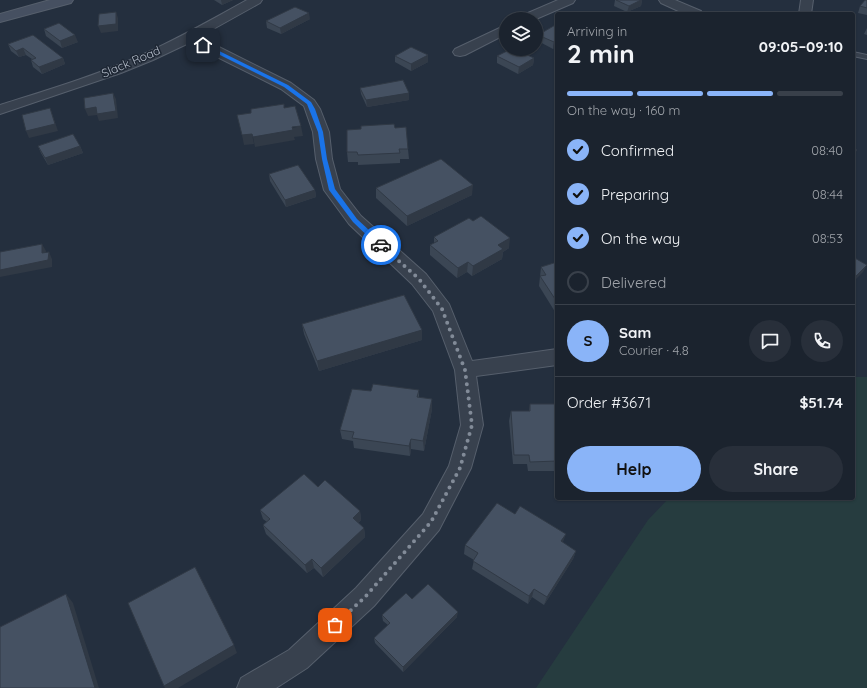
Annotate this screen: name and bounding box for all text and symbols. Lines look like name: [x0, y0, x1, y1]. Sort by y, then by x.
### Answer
map controls: [499, 12, 543, 56]
button: layers: [499, 12, 543, 56]
text: Arriving in: [567, 23, 627, 39]
pin: [186, 28, 220, 62]
icon: home: [192, 34, 214, 56]
text: 2 min: [567, 37, 635, 70]
text: 09:05–09:10: [759, 37, 843, 56]
street label: Slack Road: [99, 42, 162, 81]
text: On the way · 160 m: [567, 102, 680, 118]
icon: check: [567, 139, 589, 161]
text: Confirmed: [601, 141, 674, 160]
text: 08:40: [811, 142, 843, 158]
icon: check: [567, 183, 589, 205]
text: Preparing: [601, 185, 669, 204]
text: 08:44: [812, 186, 843, 202]
courier: [361, 225, 401, 265]
icon: check: [567, 227, 589, 249]
text: On the way: [601, 229, 680, 248]
text: 08:53: [812, 230, 843, 246]
icon: car: [370, 234, 392, 256]
text: Delivered: [601, 273, 666, 292]
button: chat: [749, 320, 791, 362]
button: phone: [801, 320, 843, 362]
text: Sam: [619, 323, 651, 342]
text: S: [584, 331, 592, 350]
text: Courier · 4.8: [619, 342, 689, 358]
text: Order #3671: [567, 393, 651, 412]
text: $51.74: [799, 393, 843, 412]
button: Help: [567, 446, 701, 492]
button: Share: [709, 446, 843, 492]
pin: [318, 608, 352, 642]
icon: bag: [324, 614, 346, 636]

